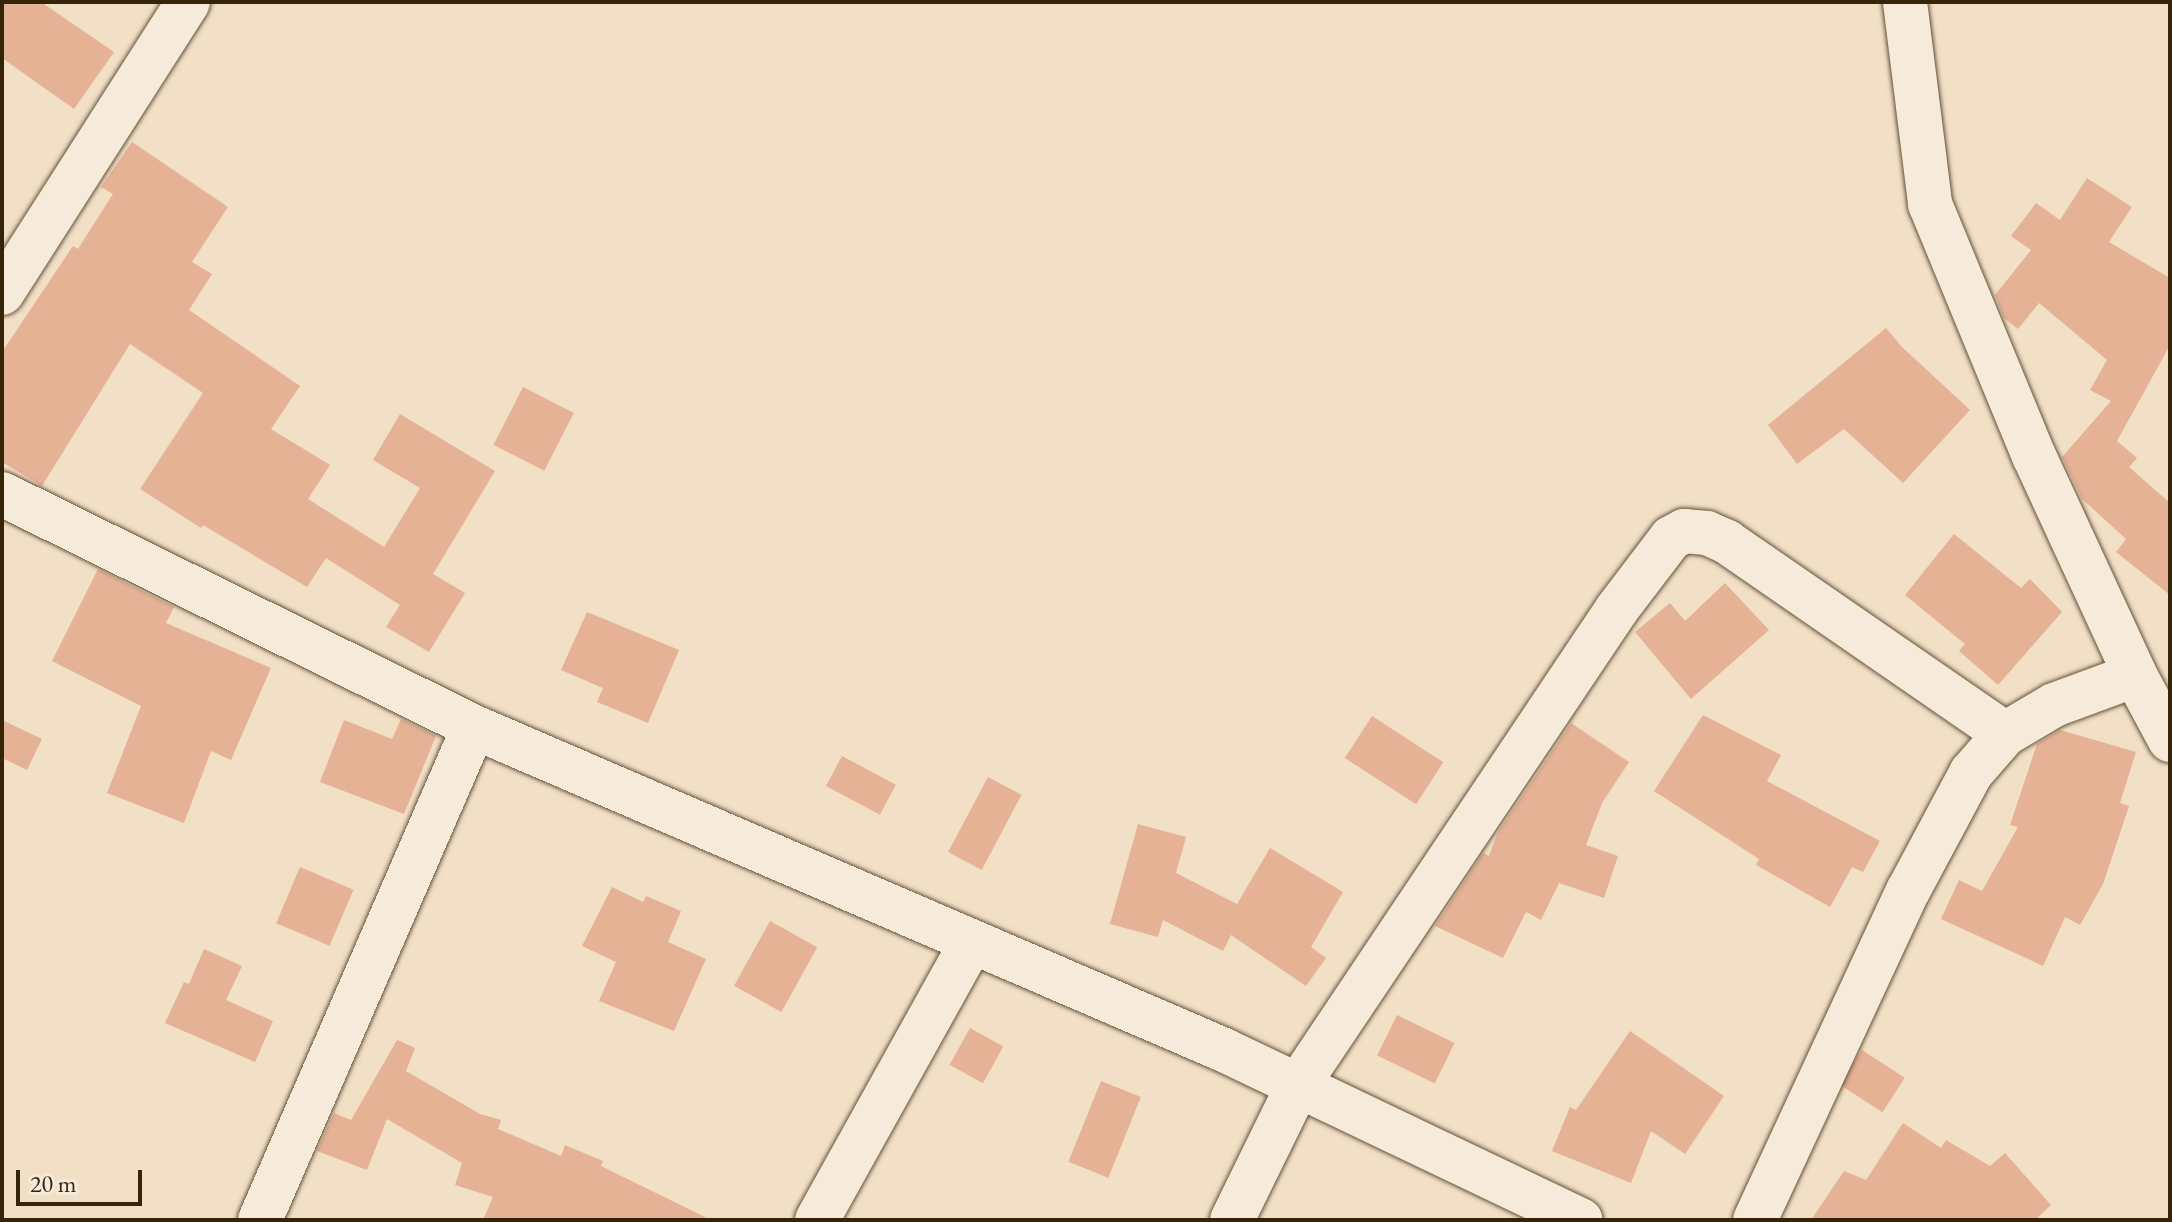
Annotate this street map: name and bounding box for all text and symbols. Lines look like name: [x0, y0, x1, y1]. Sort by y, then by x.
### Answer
scale bar: [20, 1154, 146, 1204]
text: 20 m: [30, 1168, 77, 1199]

